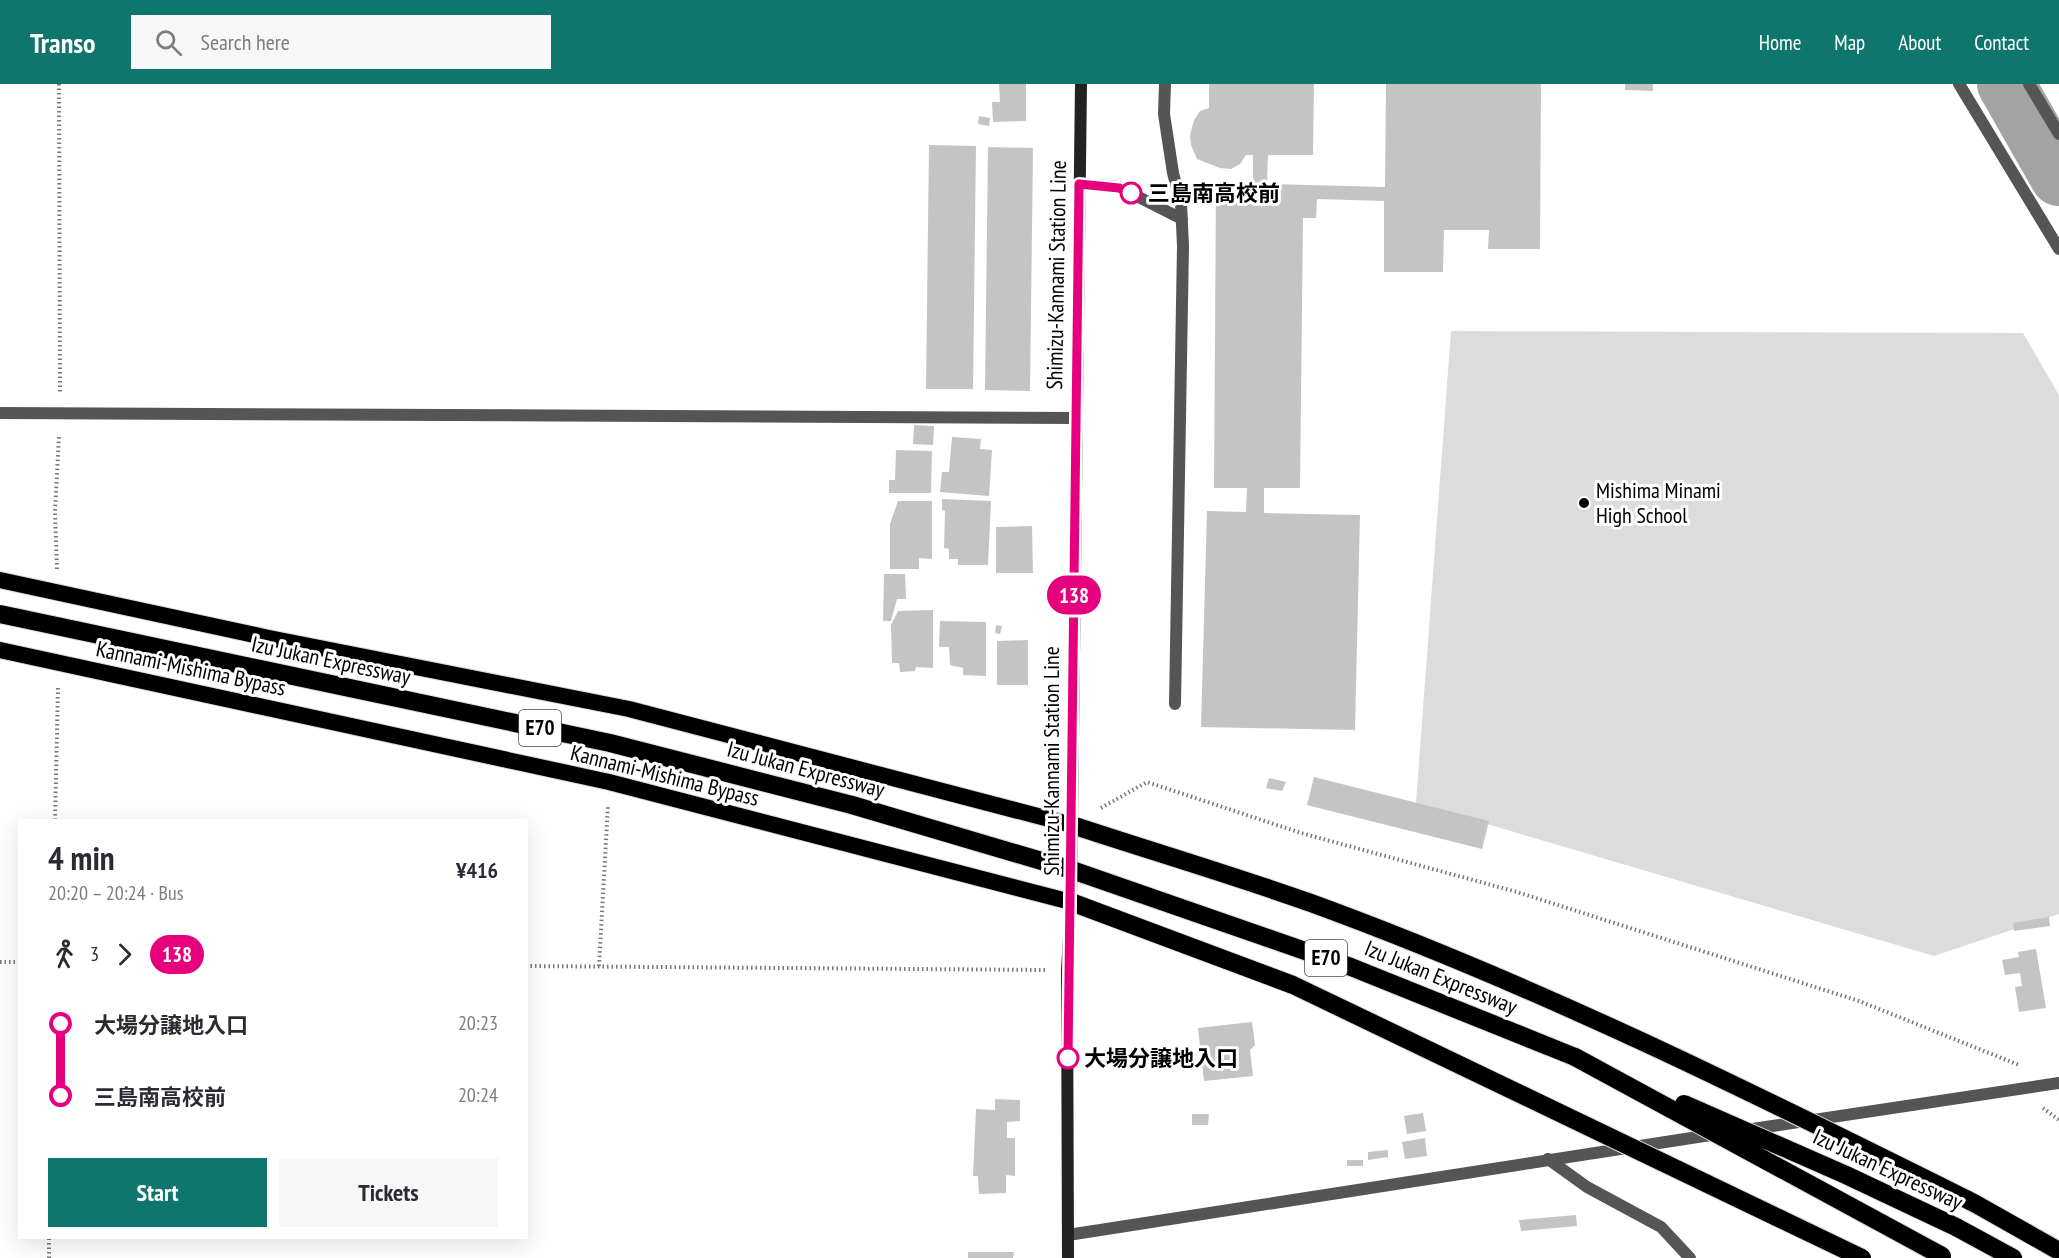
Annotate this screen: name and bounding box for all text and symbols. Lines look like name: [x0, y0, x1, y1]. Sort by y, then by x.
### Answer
search box: [131, 15, 551, 69]
text: Transo: [30, 24, 95, 61]
icon: search: [152, 26, 185, 59]
text: Search here: [200, 28, 290, 56]
text: Home: [1759, 29, 1801, 56]
text: Map: [1834, 29, 1865, 56]
text: About: [1898, 29, 1941, 56]
text: Contact: [1974, 29, 2029, 56]
street label: Shimizu-Kannami Station Line: [1040, 160, 1072, 390]
place label: 三島南高校前: [1148, 179, 1280, 207]
marker: 三島南高校前: [1120, 182, 1142, 204]
place label: Mishima Minami High School: [1596, 476, 1721, 529]
marker: Mishima Minami High School: [1577, 496, 1591, 510]
line badge: 138: [1040, 576, 1108, 614]
text: 138: [1059, 582, 1089, 609]
street label: Izu Jukan Expressway: [249, 629, 414, 691]
street label: Kannami-Mishima Bypass: [94, 634, 288, 702]
street label: Shimizu-Kannami Station Line: [1037, 646, 1065, 876]
road number: E70: [519, 710, 561, 746]
street label: Izu Jukan Expressway: [724, 735, 889, 804]
street label: Kannami-Mishima Bypass: [568, 738, 762, 812]
text: 4 min: [48, 836, 115, 879]
text: ¥416: [456, 856, 498, 884]
text: 20:20 – 20:24 · Bus: [48, 880, 183, 906]
street label: Izu Jukan Expressway: [1361, 934, 1522, 1021]
icon: walk: [48, 938, 81, 971]
icon: forward: [108, 938, 141, 971]
road number: E70: [1305, 940, 1347, 976]
text: 3: [90, 941, 99, 967]
text: 138: [162, 941, 192, 968]
text: 20:23: [458, 1010, 498, 1036]
text: 大場分譲地入口: [94, 1011, 248, 1039]
place label: 大場分譲地入口: [1084, 1044, 1238, 1072]
marker: 大場分譲地入口: [1057, 1047, 1079, 1069]
text: 20:24: [458, 1082, 498, 1108]
text: 三島南高校前: [94, 1083, 226, 1111]
street label: Izu Jukan Expressway: [1809, 1122, 1968, 1216]
button: Start: [48, 1158, 267, 1227]
button: Tickets: [279, 1158, 498, 1227]

